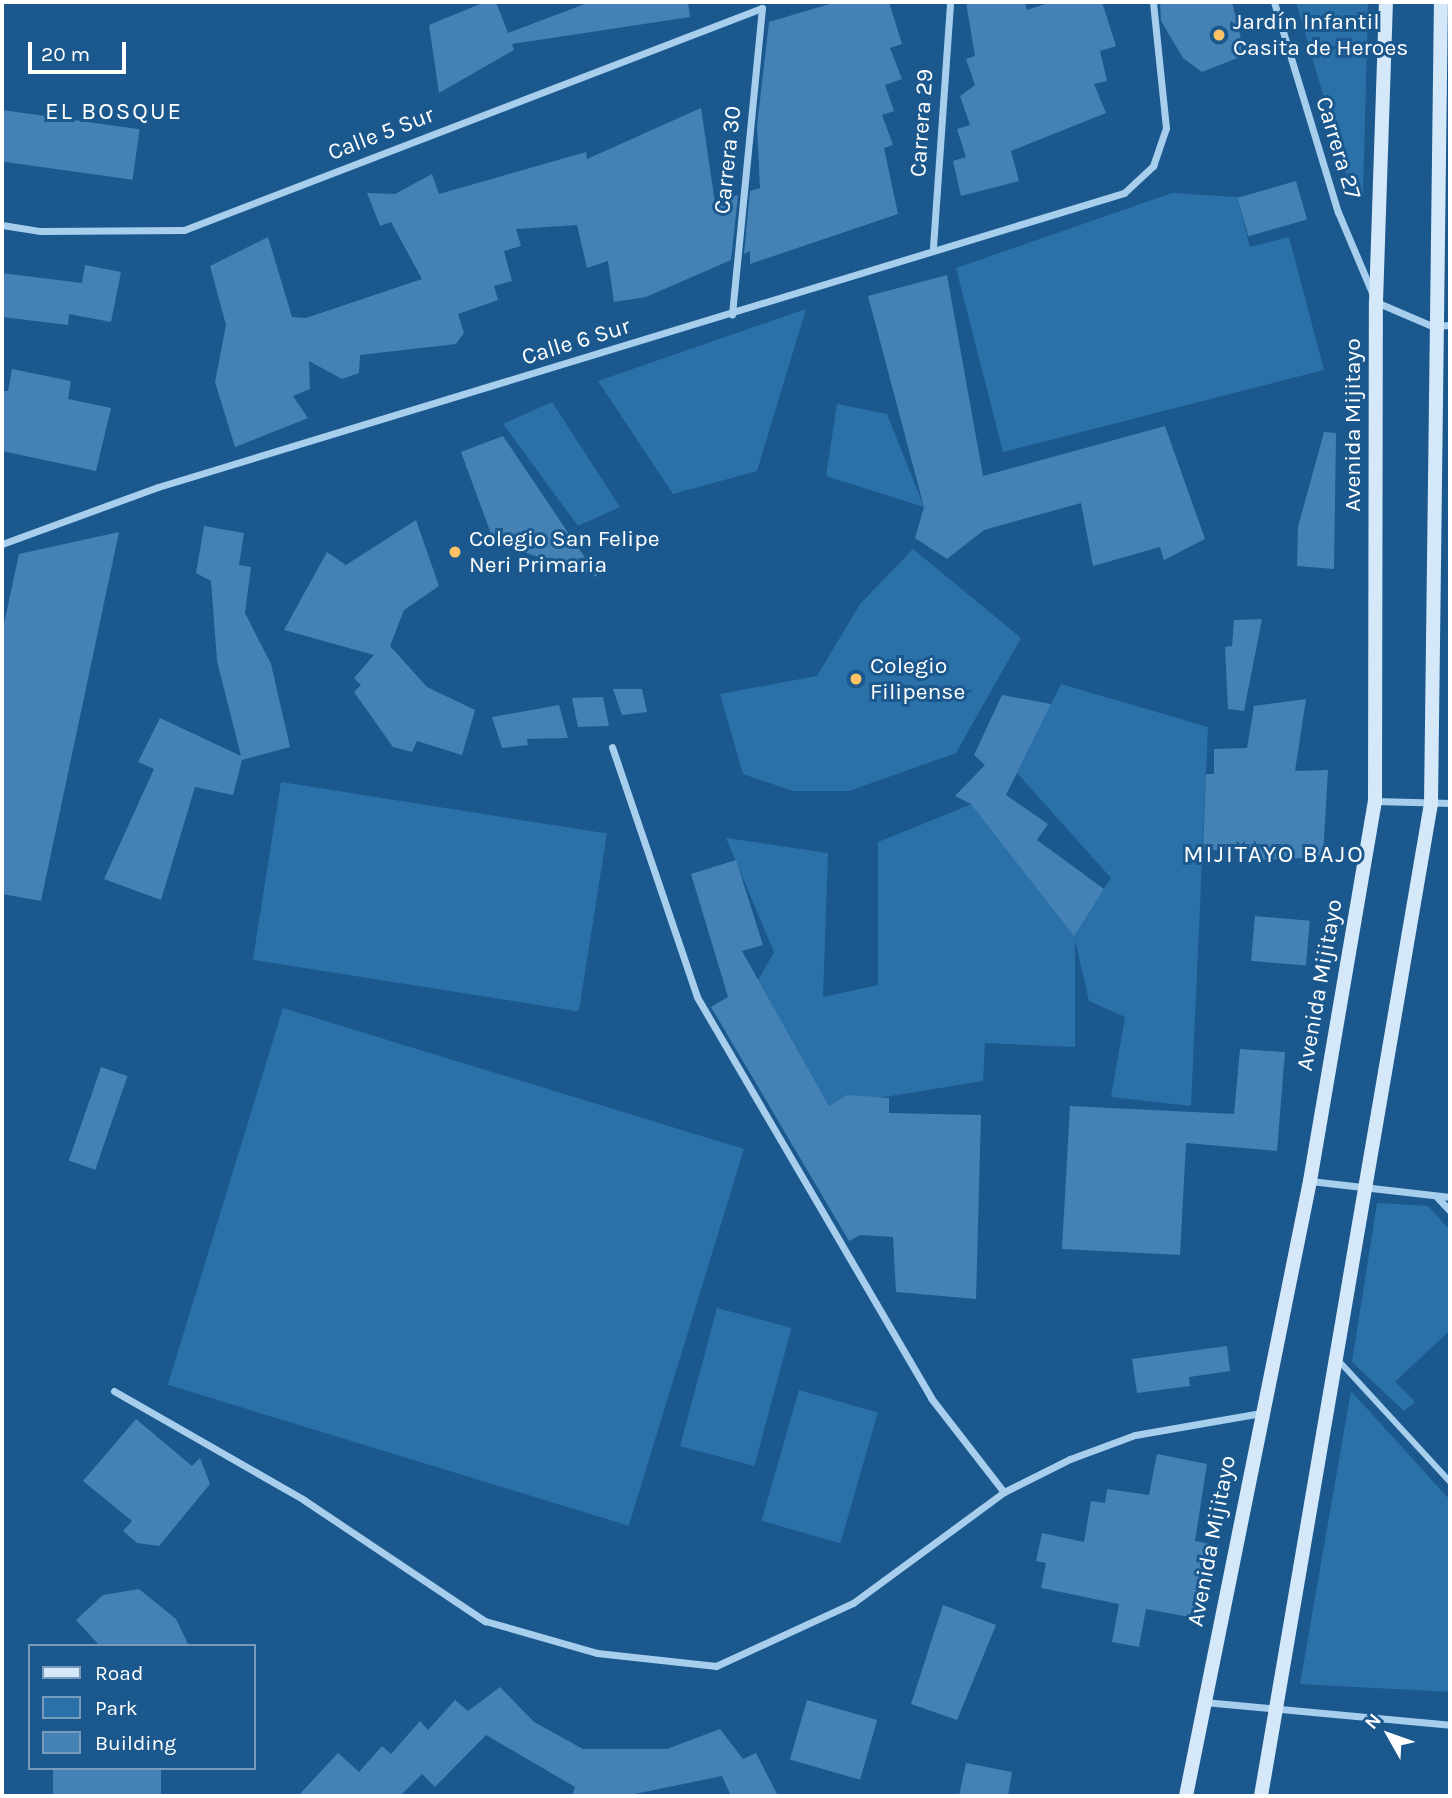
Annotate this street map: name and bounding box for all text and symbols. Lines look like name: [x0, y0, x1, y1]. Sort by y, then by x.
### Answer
place label: Jardín Infantil Casita de Heroes: [1233, 8, 1408, 62]
marker: Jardín Infantil Casita de Heroes: [1211, 27, 1227, 43]
scale bar: [32, 28, 130, 72]
text: 20 m: [41, 42, 90, 66]
street label: Carrera 29: [904, 68, 940, 178]
street label: Carrera 27: [1309, 93, 1367, 203]
district label: EL BOSQUE: [46, 98, 182, 126]
street label: Calle 5 Sur: [324, 101, 438, 167]
street label: Carrera 30: [709, 104, 747, 216]
street label: Calle 6 Sur: [519, 312, 633, 372]
street label: Avenida Mijitayo: [1339, 338, 1367, 512]
place label: Colegio San Felipe Neri Primaria: [469, 525, 659, 579]
marker: Colegio San Felipe Neri Primaria: [447, 544, 463, 560]
place label: Colegio Filipense: [870, 652, 965, 706]
marker: Colegio Filipense: [848, 671, 864, 687]
district label: MIJITAYO BAJO: [1185, 841, 1363, 869]
street label: Avenida Mijitayo: [1291, 897, 1349, 1073]
street label: Avenida Mijitayo: [1182, 1453, 1242, 1629]
legend: [28, 1644, 256, 1770]
text: Road: [95, 1661, 143, 1685]
text: Park: [95, 1696, 138, 1720]
north arrow: [1354, 1700, 1424, 1770]
text: N: [1360, 1709, 1386, 1734]
text: Building: [95, 1731, 176, 1755]

